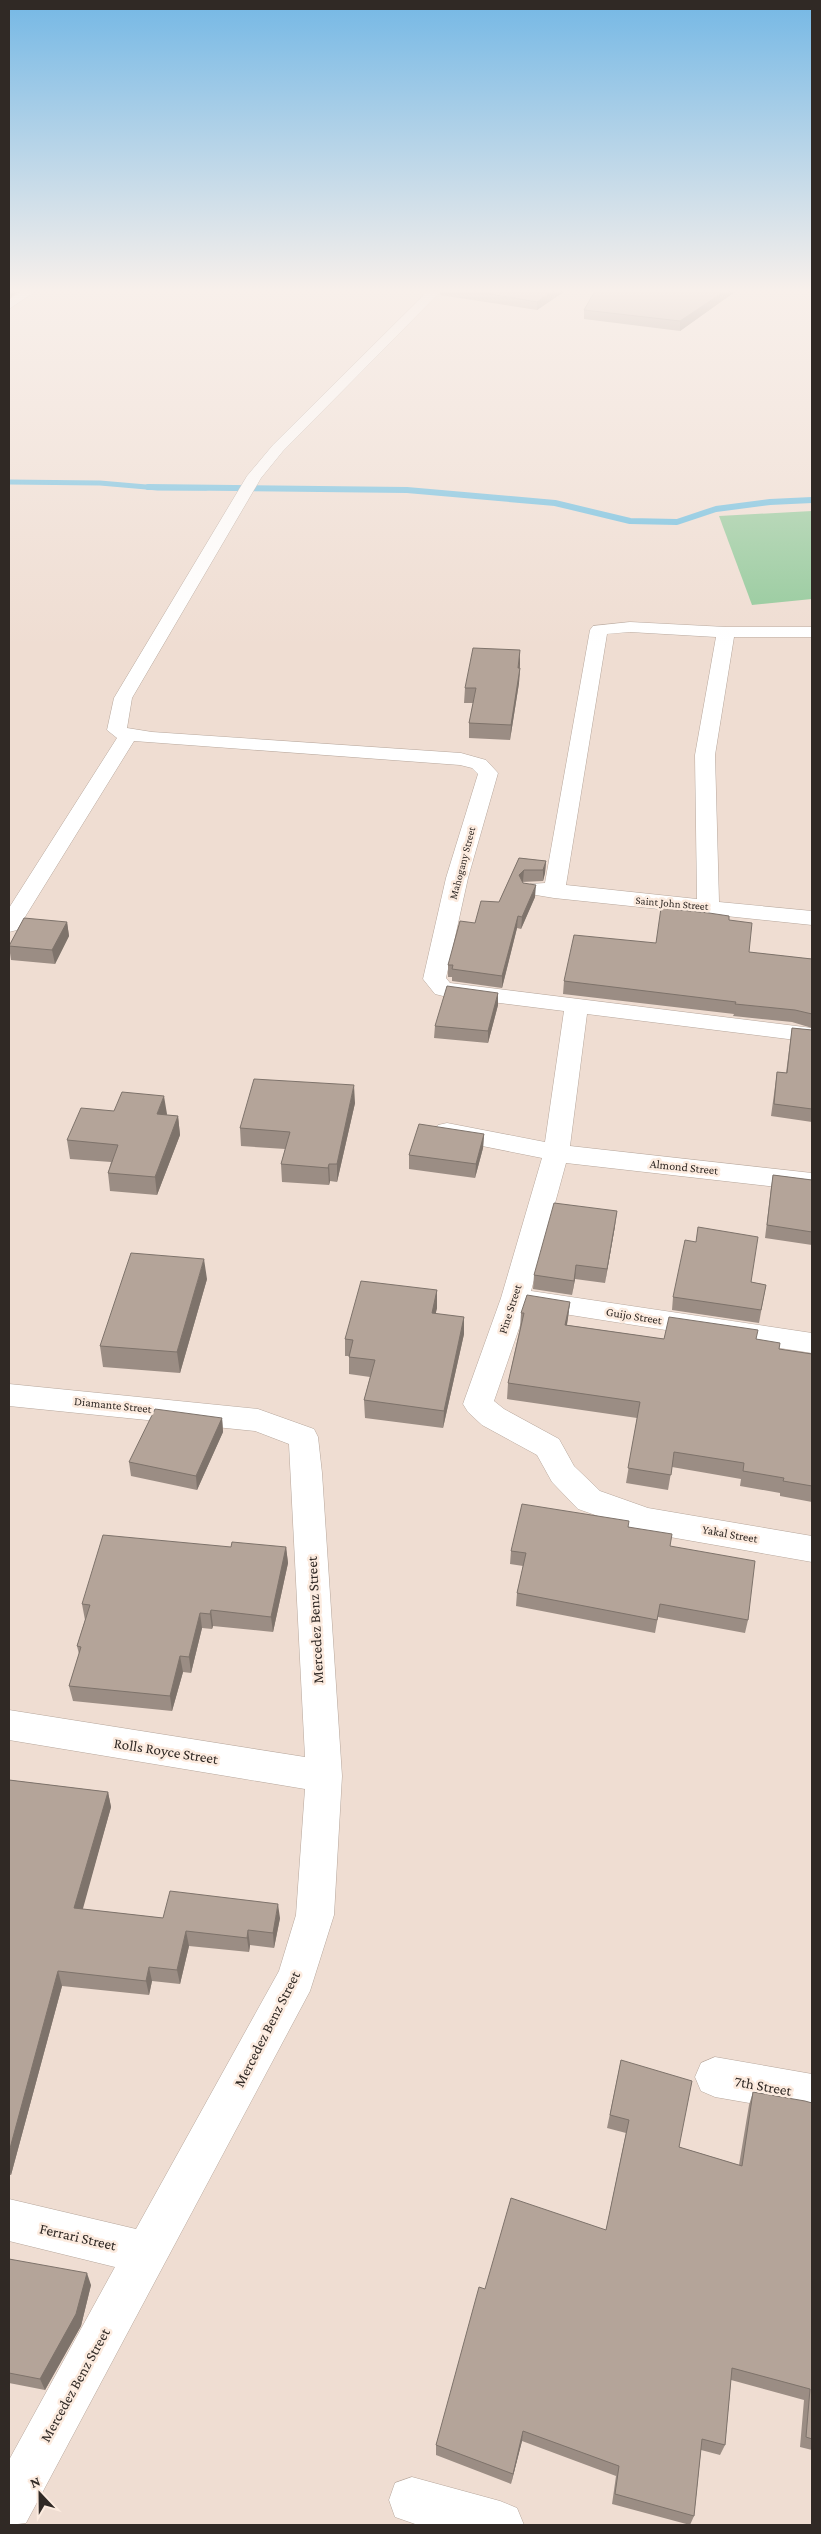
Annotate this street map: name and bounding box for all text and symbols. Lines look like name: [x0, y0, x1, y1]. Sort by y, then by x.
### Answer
street label: Mahogany Street: [447, 825, 479, 901]
street label: Saint John Street: [635, 894, 709, 913]
street label: Almond Street: [649, 1156, 720, 1178]
street label: Pine Street: [495, 1281, 525, 1336]
street label: Guijo Street: [605, 1305, 664, 1327]
street label: Diamante Street: [74, 1394, 153, 1416]
street label: Yakal Street: [701, 1522, 760, 1546]
street label: Mercedez Benz Street: [304, 1555, 326, 1684]
street label: Rolls Royce Street: [113, 1735, 220, 1768]
street label: Mercedez Benz Street: [231, 1968, 304, 2089]
street label: 7th Street: [733, 2073, 794, 2099]
street label: Ferrari Street: [38, 2220, 119, 2254]
street label: Mercedez Benz Street: [37, 2324, 113, 2445]
north arrow: [15, 2469, 65, 2519]
text: N: [28, 2473, 43, 2491]

